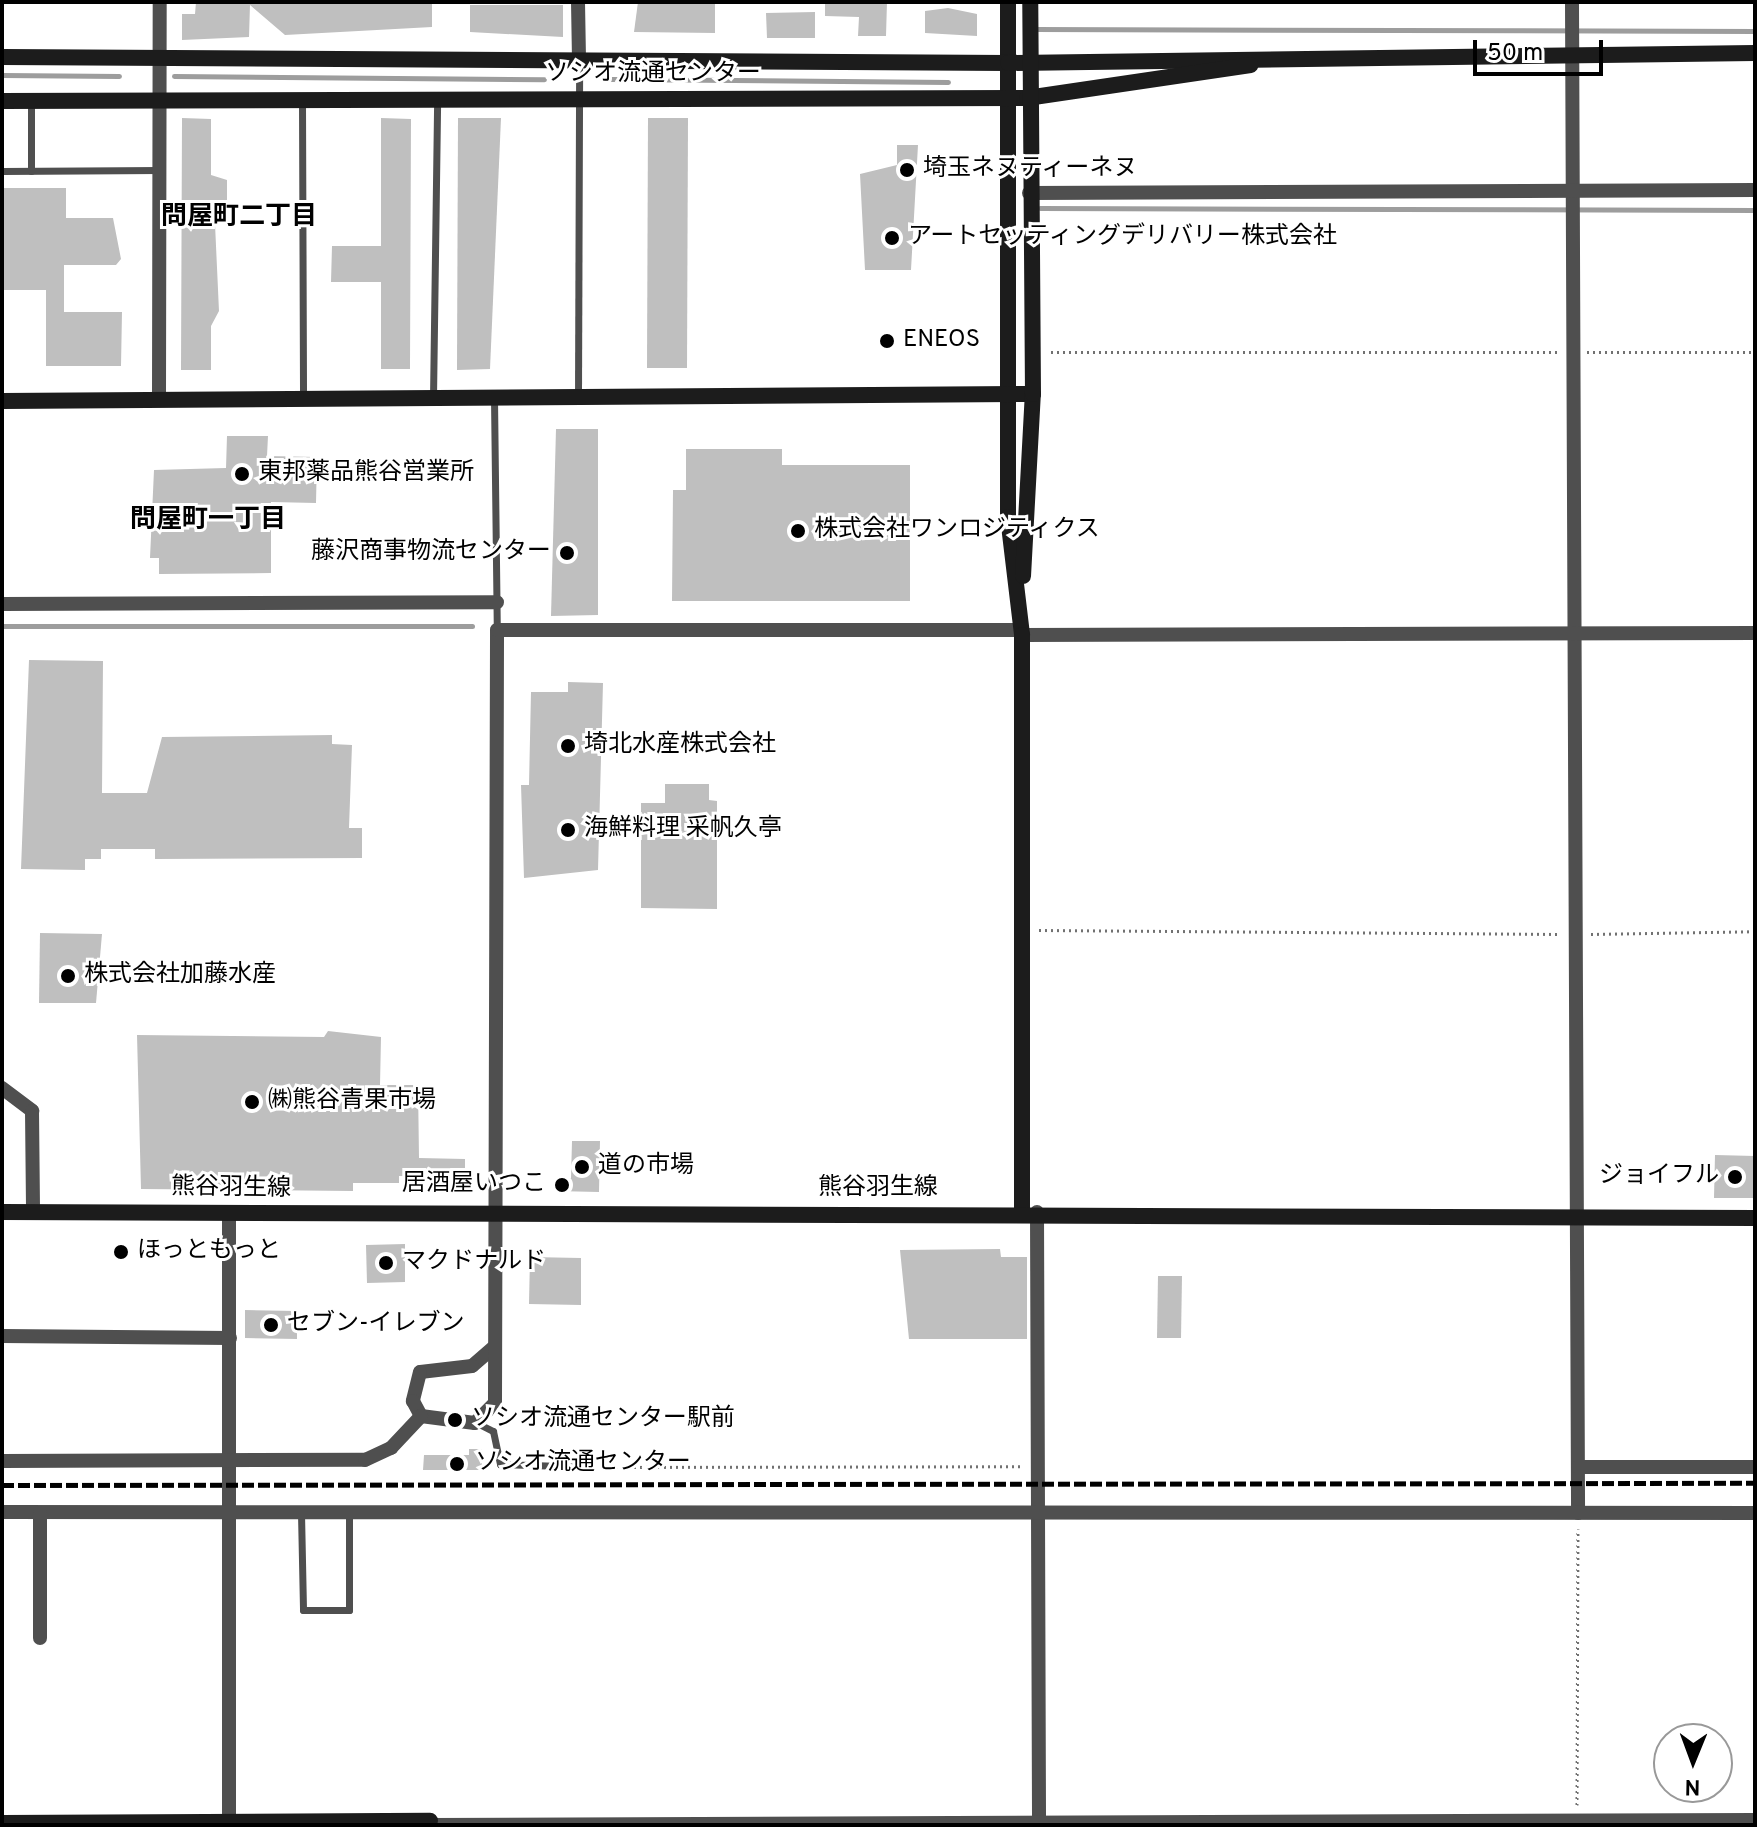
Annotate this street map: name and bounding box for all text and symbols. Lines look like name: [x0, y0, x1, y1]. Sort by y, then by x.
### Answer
scale bar: [1477, 24, 1607, 74]
text: 50 m: [1487, 39, 1543, 69]
street label: ソシオ流通センター: [545, 61, 761, 89]
place label: 埼玉ネヌティーネヌ: [923, 156, 1139, 184]
marker: 埼玉ネヌティーネヌ: [898, 161, 916, 179]
district label: 問屋町二丁目: [161, 202, 317, 234]
place label: アートセッティングデリバリー株式会社: [908, 224, 1339, 252]
marker: アートセッティングデリバリー株式会社: [883, 229, 901, 247]
place label: ENEOS: [903, 327, 980, 355]
marker: ENEOS: [878, 332, 896, 350]
place label: 東邦薬品熊谷営業所: [258, 460, 474, 488]
marker: 東邦薬品熊谷営業所: [233, 465, 251, 483]
district label: 問屋町一丁目: [130, 505, 286, 537]
place label: 株式会社ワンロジティクス: [814, 517, 1102, 545]
marker: 株式会社ワンロジティクス: [789, 522, 807, 540]
place label: 藤沢商事物流センター: [311, 539, 551, 567]
marker: 藤沢商事物流センター: [558, 544, 576, 562]
place label: 埼北水産株式会社: [584, 732, 776, 760]
marker: 埼北水産株式会社: [559, 737, 577, 755]
place label: 海鮮料理 采帆久亭: [584, 816, 782, 844]
marker: 海鮮料理 采帆久亭: [559, 821, 577, 839]
place label: 株式会社加藤水産: [84, 962, 276, 990]
marker: 株式会社加藤水産: [59, 967, 77, 985]
place label: ㈱熊谷青果市場: [268, 1088, 436, 1116]
marker: ㈱熊谷青果市場: [243, 1093, 261, 1111]
place label: 道の市場: [598, 1153, 694, 1181]
marker: 道の市場: [573, 1158, 591, 1176]
place label: ジョイフル: [1599, 1163, 1719, 1191]
marker: ジョイフル: [1726, 1168, 1744, 1186]
place label: 居酒屋いつこ: [402, 1171, 546, 1199]
street label: 熊谷羽生線: [171, 1174, 291, 1204]
street label: 熊谷羽生線: [818, 1175, 938, 1203]
marker: 居酒屋いつこ: [553, 1176, 571, 1194]
place label: ほっともっと: [137, 1238, 281, 1266]
marker: ほっともっと: [112, 1243, 130, 1261]
place label: マクドナルド: [402, 1249, 546, 1277]
marker: マクドナルド: [377, 1254, 395, 1272]
place label: セブン-イレブン: [287, 1311, 465, 1339]
marker: セブン-イレブン: [262, 1316, 280, 1334]
place label: ソシオ流通センター駅前: [471, 1406, 735, 1434]
marker: ソシオ流通センター駅前: [446, 1411, 464, 1429]
place label: ソシオ流通センター: [475, 1450, 691, 1478]
marker: ソシオ流通センター: [446, 1453, 468, 1475]
north arrow: [1653, 1723, 1733, 1803]
text: N: [1684, 1772, 1701, 1799]

